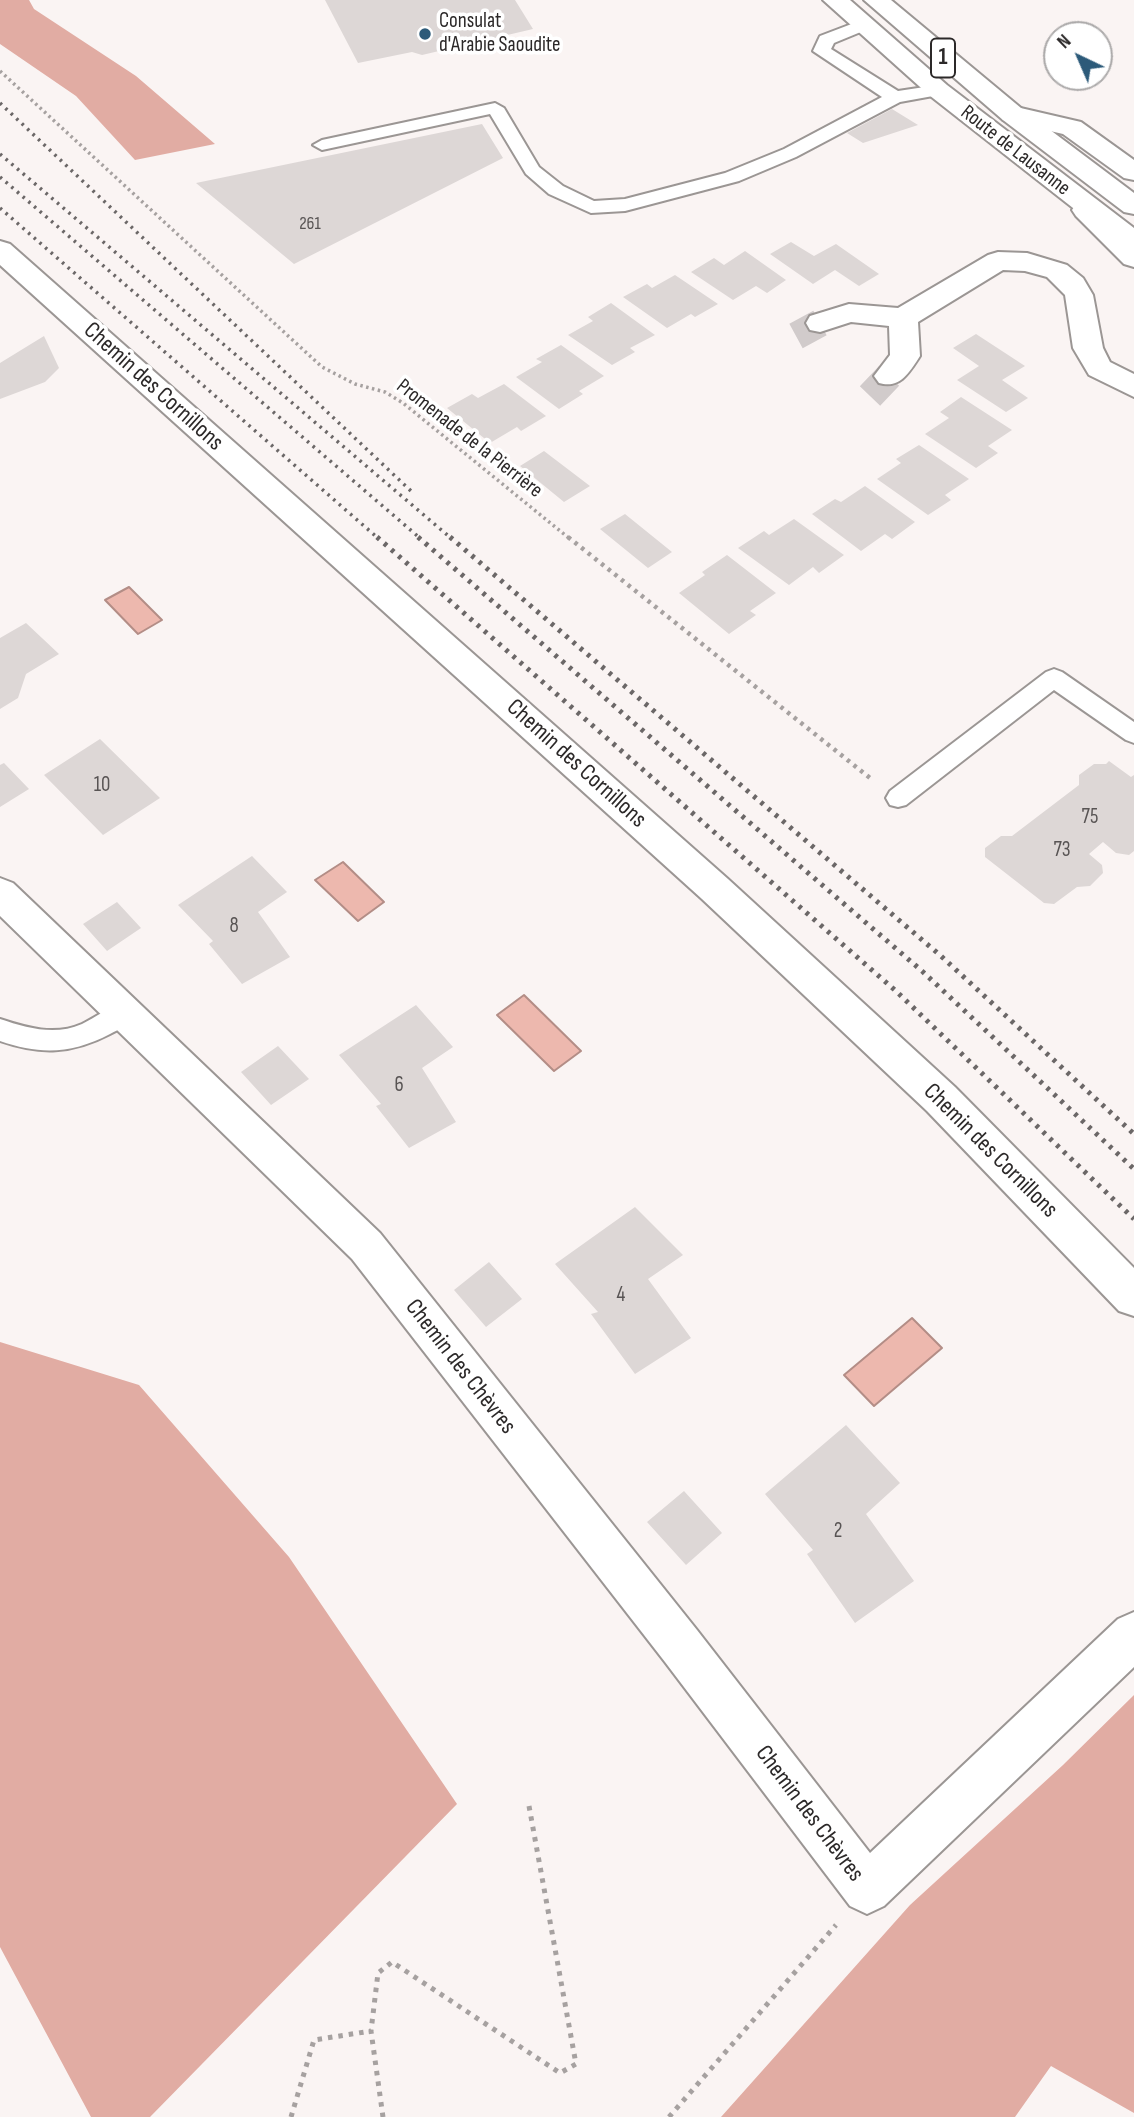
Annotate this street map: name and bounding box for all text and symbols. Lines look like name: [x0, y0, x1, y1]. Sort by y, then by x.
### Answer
place label: Consulat d'Arabie Saoudite: [439, 9, 561, 59]
north arrow: [1043, 21, 1113, 91]
marker: Consulat d'Arabie Saoudite: [417, 26, 433, 42]
text: N: [1053, 30, 1076, 54]
road number: 1: [931, 39, 955, 78]
street label: Route de Lausanne: [955, 100, 1075, 202]
house number: 261: [299, 213, 321, 235]
street label: Chemin des Cornillons: [77, 317, 229, 457]
street label: Promenade de la Pierrière: [391, 374, 547, 504]
street label: Chemin des Cornillons: [500, 694, 652, 834]
house number: 10: [94, 773, 110, 799]
house number: 75: [1082, 805, 1098, 831]
house number: 73: [1053, 838, 1071, 864]
house number: 8: [229, 914, 239, 940]
house number: 6: [394, 1073, 404, 1099]
street label: Chemin des Cornillons: [917, 1078, 1063, 1224]
house number: 4: [617, 1283, 625, 1309]
street label: Chemin des Chèvres: [398, 1294, 522, 1440]
house number: 2: [834, 1519, 842, 1545]
street label: Chemin des Chèvres: [748, 1740, 870, 1888]

